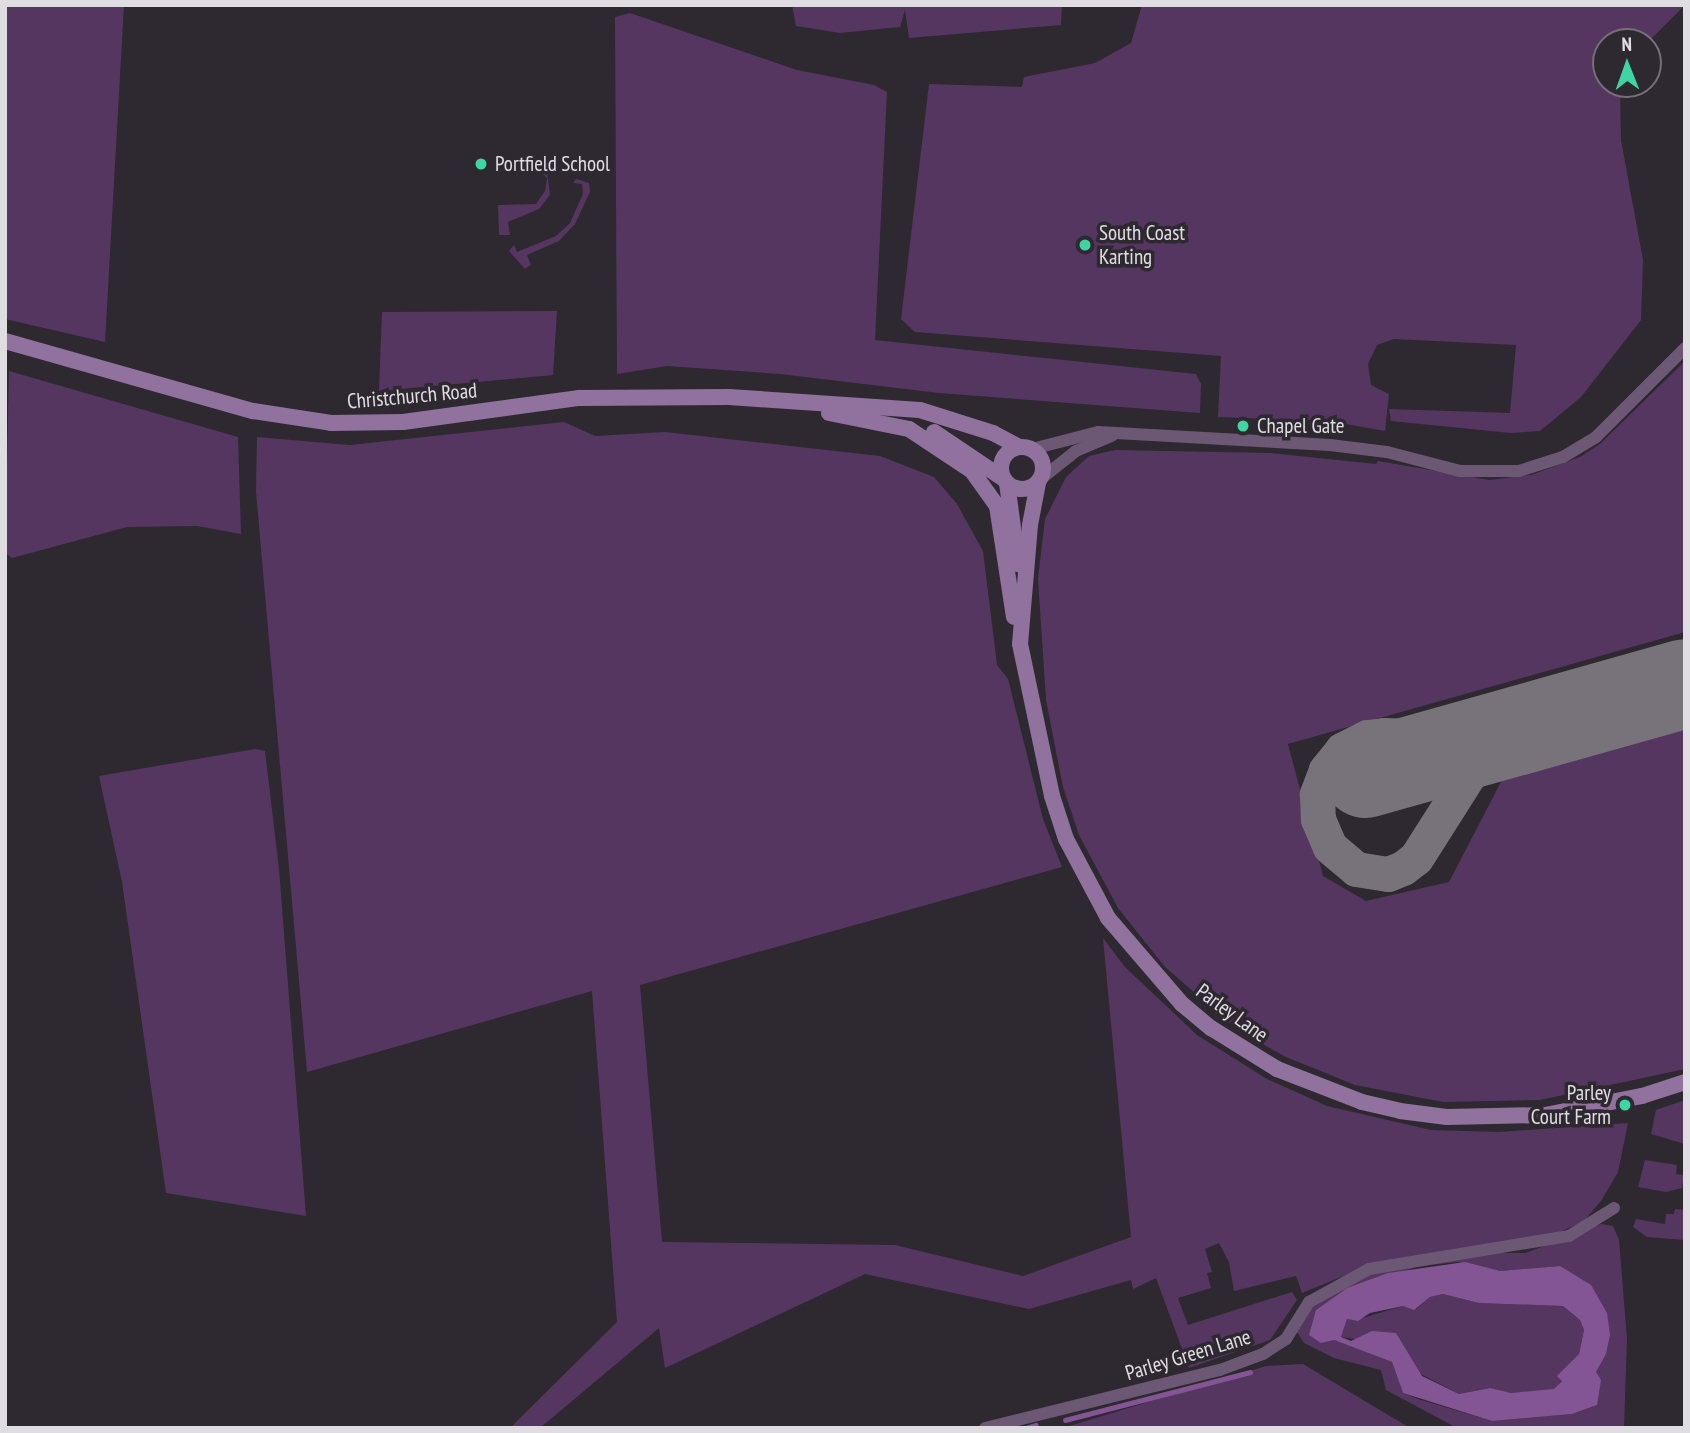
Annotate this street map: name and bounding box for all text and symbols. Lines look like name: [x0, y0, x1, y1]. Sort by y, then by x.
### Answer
north arrow: [1592, 28, 1662, 98]
text: N: [1621, 32, 1632, 56]
place label: Portfield School: [495, 151, 610, 177]
marker: Portfield School: [473, 156, 489, 172]
place label: South Coast Karting: [1099, 220, 1185, 270]
marker: South Coast Karting: [1077, 237, 1093, 253]
street label: Christchurch Road: [346, 378, 478, 414]
place label: Chapel Gate: [1257, 413, 1344, 439]
marker: Chapel Gate: [1235, 418, 1251, 434]
street label: Parley Lane: [1191, 978, 1273, 1048]
place label: Parley Court Farm: [1531, 1080, 1611, 1130]
marker: Parley Court Farm: [1617, 1097, 1633, 1113]
street label: Parley Green Lane: [1122, 1324, 1254, 1386]

